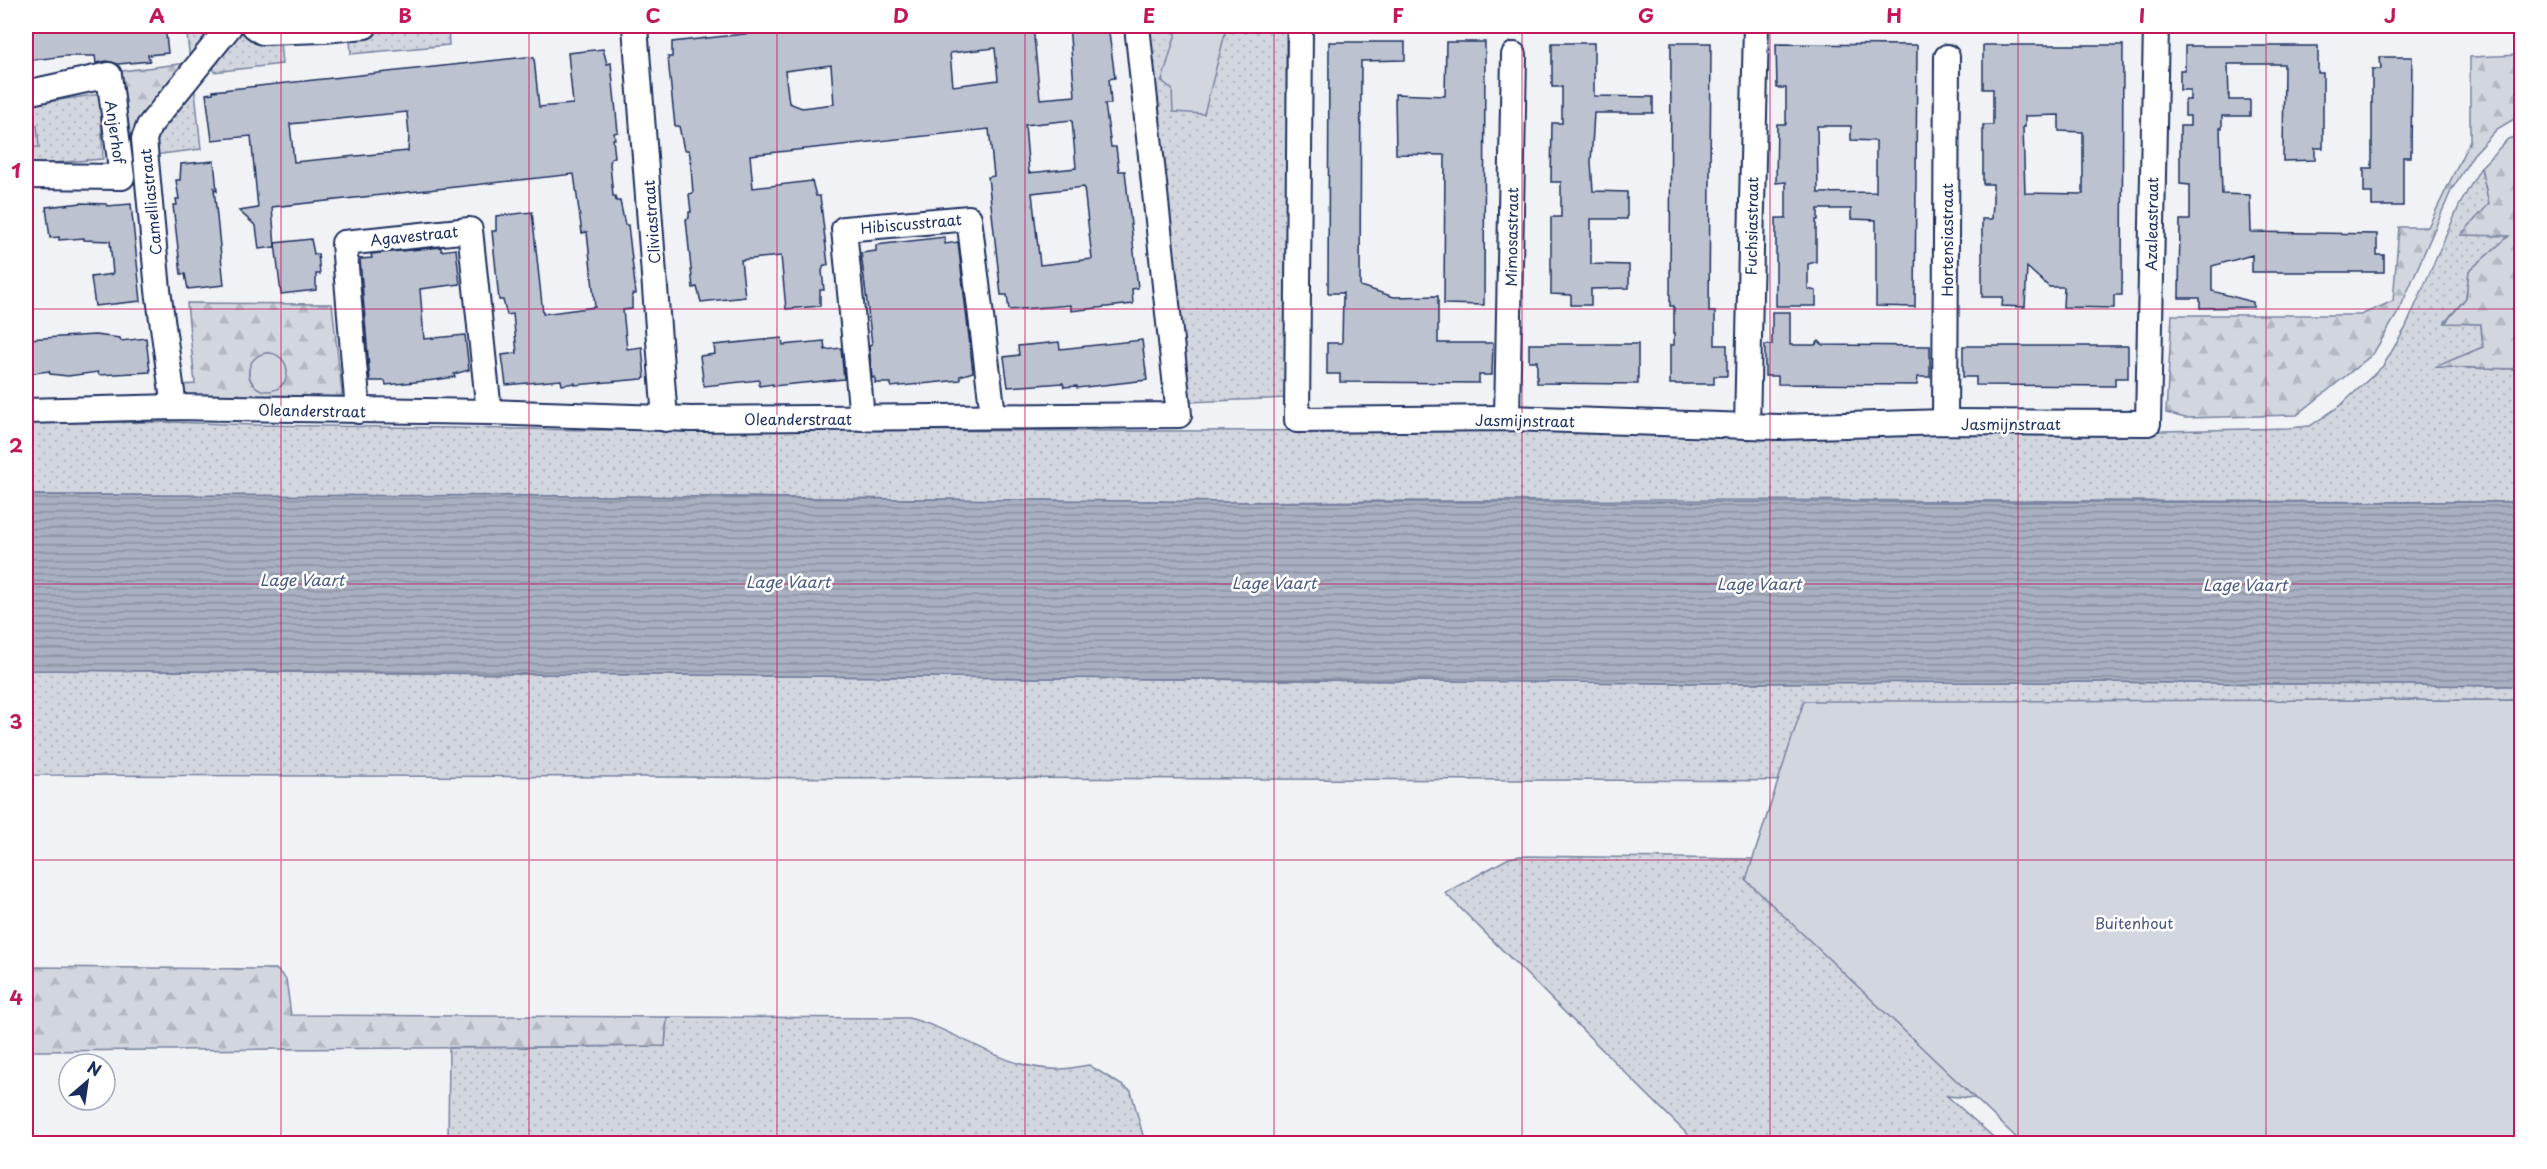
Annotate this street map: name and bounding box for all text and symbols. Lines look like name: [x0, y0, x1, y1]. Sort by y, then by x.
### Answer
text: A: [149, 0, 165, 30]
text: B: [398, 0, 412, 30]
text: C: [645, 0, 661, 30]
text: D: [893, 0, 909, 30]
text: E: [1143, 0, 1155, 30]
text: F: [1392, 0, 1404, 30]
text: G: [1638, 0, 1654, 30]
text: H: [1886, 0, 1902, 30]
text: I: [2139, 0, 2145, 30]
text: J: [2384, 0, 2396, 30]
street label: Anjerhof: [100, 99, 132, 166]
street label: Camelliastraat: [133, 148, 167, 256]
text: 1: [11, 155, 21, 185]
street label: Fuchsiastraat: [1739, 177, 1763, 275]
street label: Azaleastraat: [2139, 177, 2163, 271]
street label: Cliviastraat: [637, 179, 665, 265]
street label: Hortensiastraat: [1935, 183, 1958, 297]
street label: Mimosastraat: [1499, 187, 1523, 287]
street label: Hibiscusstraat: [859, 207, 963, 239]
street label: Agavestraat: [369, 219, 459, 251]
street label: Oleanderstraat: [258, 398, 366, 422]
street label: Oleanderstraat: [744, 407, 852, 430]
street label: Jasmijnstraat: [1475, 408, 1575, 432]
street label: Jasmijnstraat: [1961, 412, 2061, 435]
text: 2: [9, 430, 23, 460]
water label: Lage Vaart: [260, 567, 347, 591]
water label: Lage Vaart: [746, 569, 833, 593]
water label: Lage Vaart: [1232, 570, 1319, 594]
water label: Lage Vaart: [1717, 571, 1804, 595]
water label: Lage Vaart: [2203, 572, 2290, 596]
text: 3: [9, 706, 23, 736]
park label: Buitenhout: [2095, 911, 2173, 934]
text: 4: [9, 982, 23, 1012]
north arrow: [57, 1052, 117, 1112]
text: N: [83, 1054, 106, 1082]

